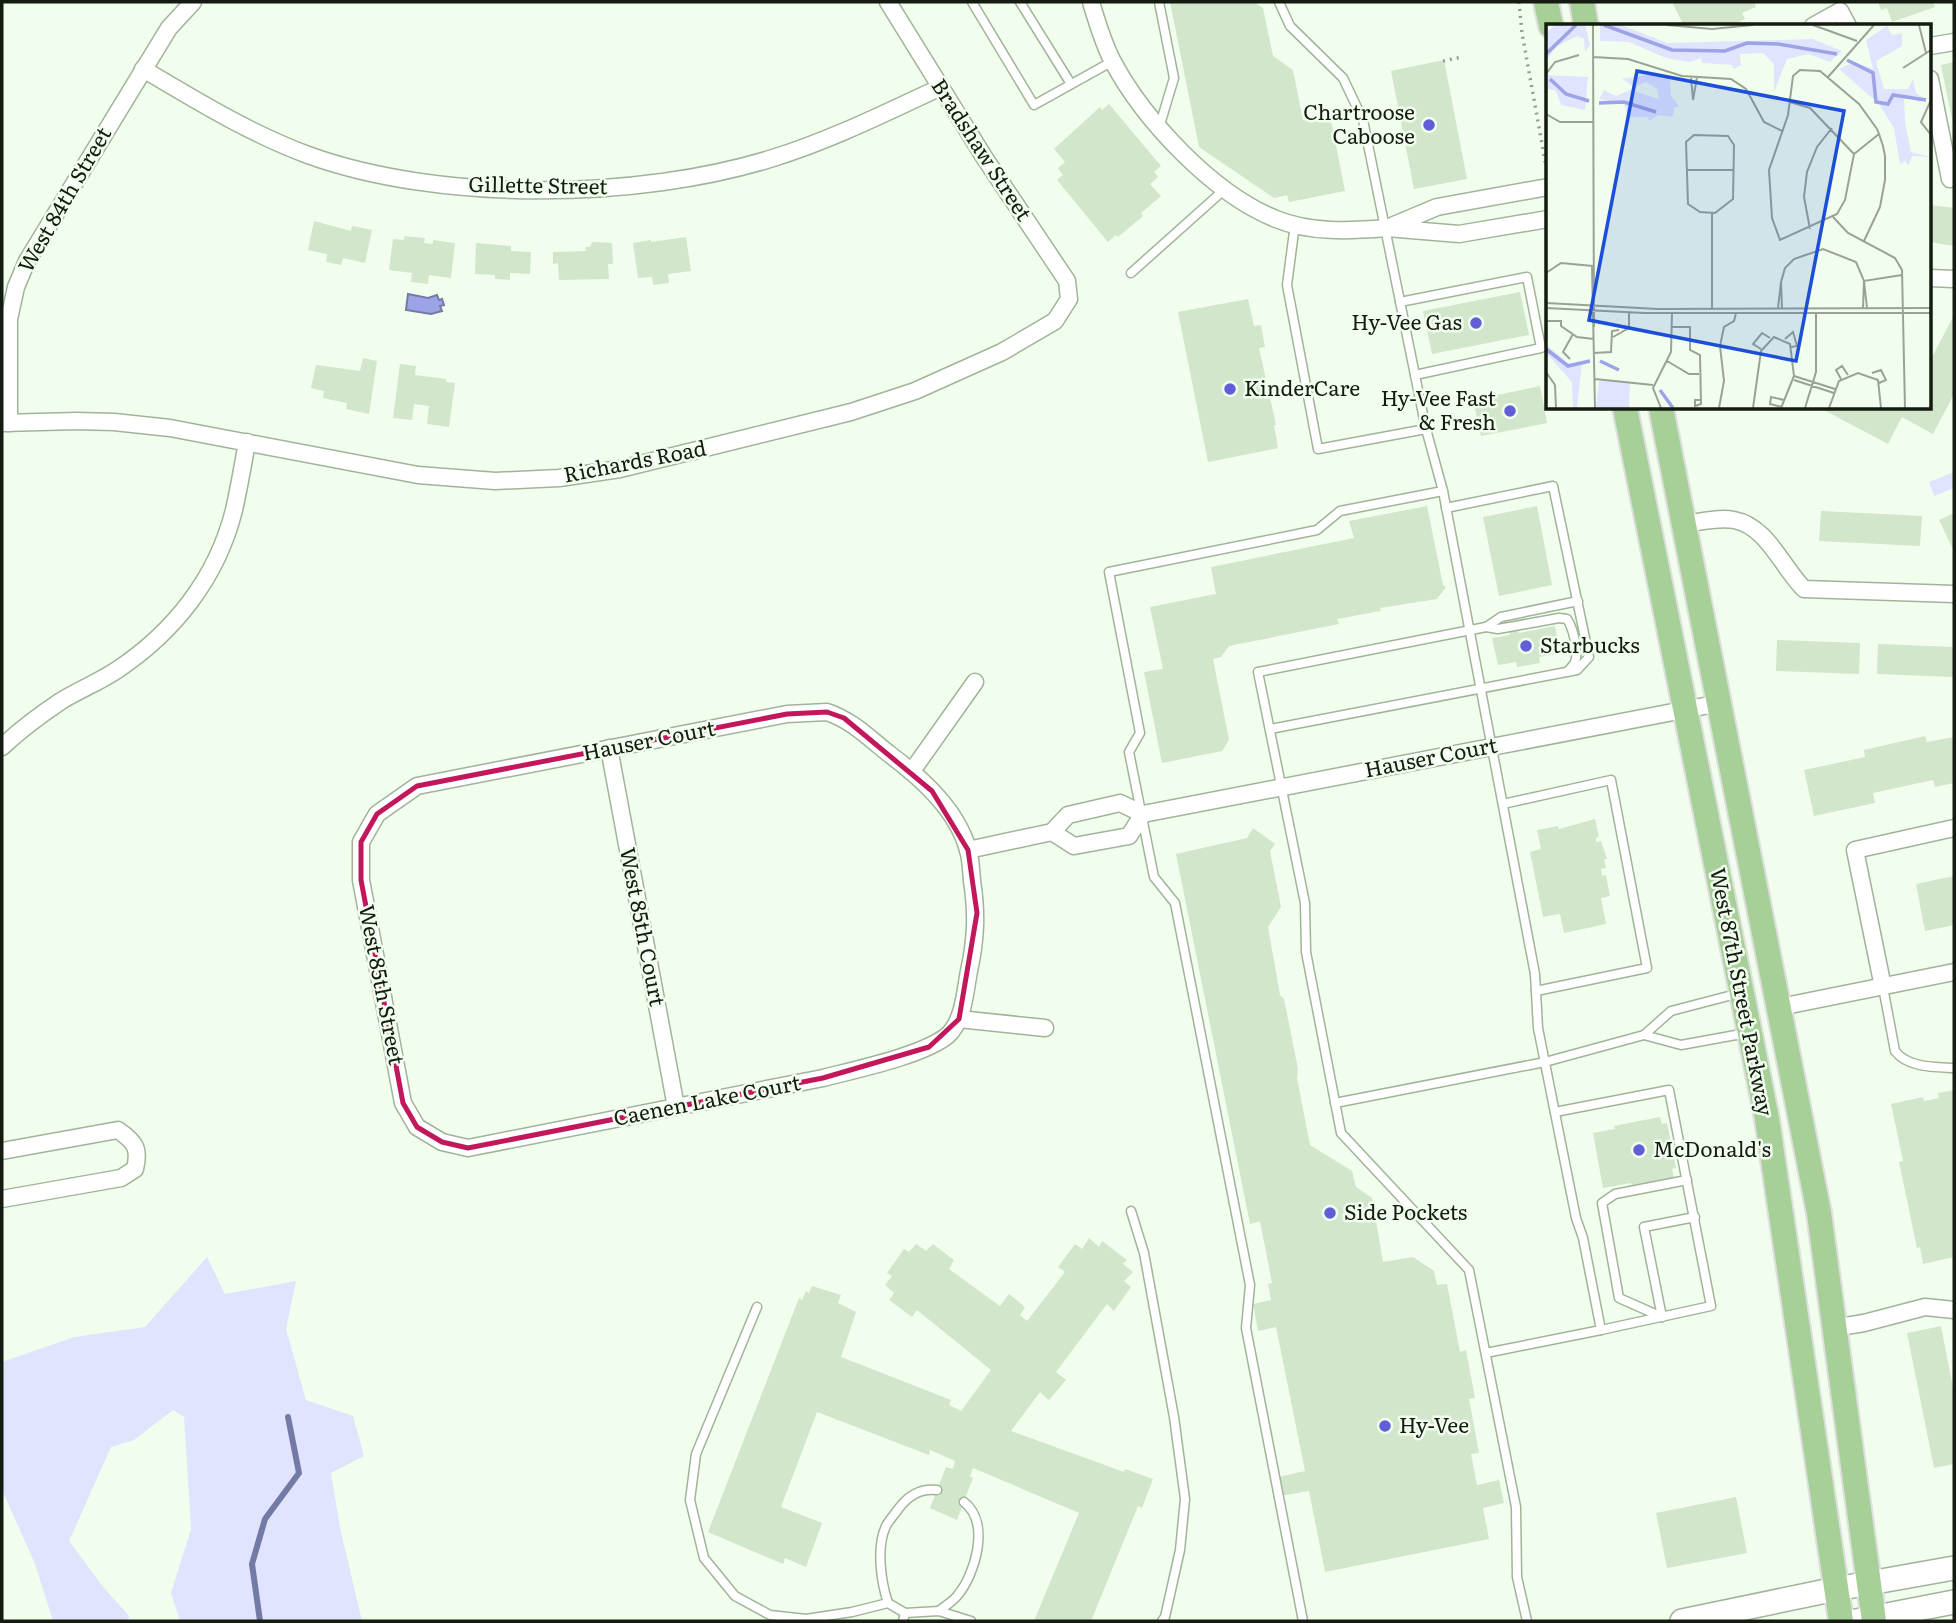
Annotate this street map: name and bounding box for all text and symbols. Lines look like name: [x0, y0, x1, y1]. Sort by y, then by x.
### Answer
inset map: [1546, 24, 1932, 410]
street label: Bradshaw Street: [925, 71, 1041, 226]
place label: Chartroose Caboose: [1303, 95, 1415, 150]
marker: Chartroose Caboose: [1421, 117, 1437, 133]
street label: West 84th Street: [9, 120, 117, 277]
street label: Gillette Street: [468, 167, 608, 200]
place label: Hy-Vee Gas: [1351, 305, 1462, 336]
marker: Hy-Vee Gas: [1468, 315, 1484, 331]
place label: KinderCare: [1244, 371, 1360, 402]
marker: KinderCare: [1222, 381, 1238, 397]
place label: Hy-Vee Fast & Fresh: [1381, 381, 1497, 436]
marker: Hy-Vee Fast & Fresh: [1502, 403, 1518, 419]
street label: Richards Road: [561, 430, 709, 489]
place label: Starbucks: [1540, 628, 1640, 659]
marker: Starbucks: [1518, 638, 1534, 654]
street label: Hauser Court: [579, 710, 718, 767]
street label: Hauser Court: [1361, 727, 1500, 784]
street label: West 85th Court: [614, 845, 675, 1009]
street label: West 87th Street Parkway: [1704, 865, 1783, 1119]
street label: West 85th Street: [353, 902, 414, 1068]
street label: Caenen Lake Court: [610, 1065, 803, 1132]
place label: McDonald's: [1653, 1132, 1771, 1163]
marker: McDonald's: [1631, 1142, 1647, 1158]
place label: Side Pockets: [1344, 1195, 1467, 1226]
marker: Side Pockets: [1322, 1205, 1338, 1221]
place label: Hy-Vee: [1399, 1408, 1469, 1439]
marker: Hy-Vee: [1377, 1418, 1393, 1434]

